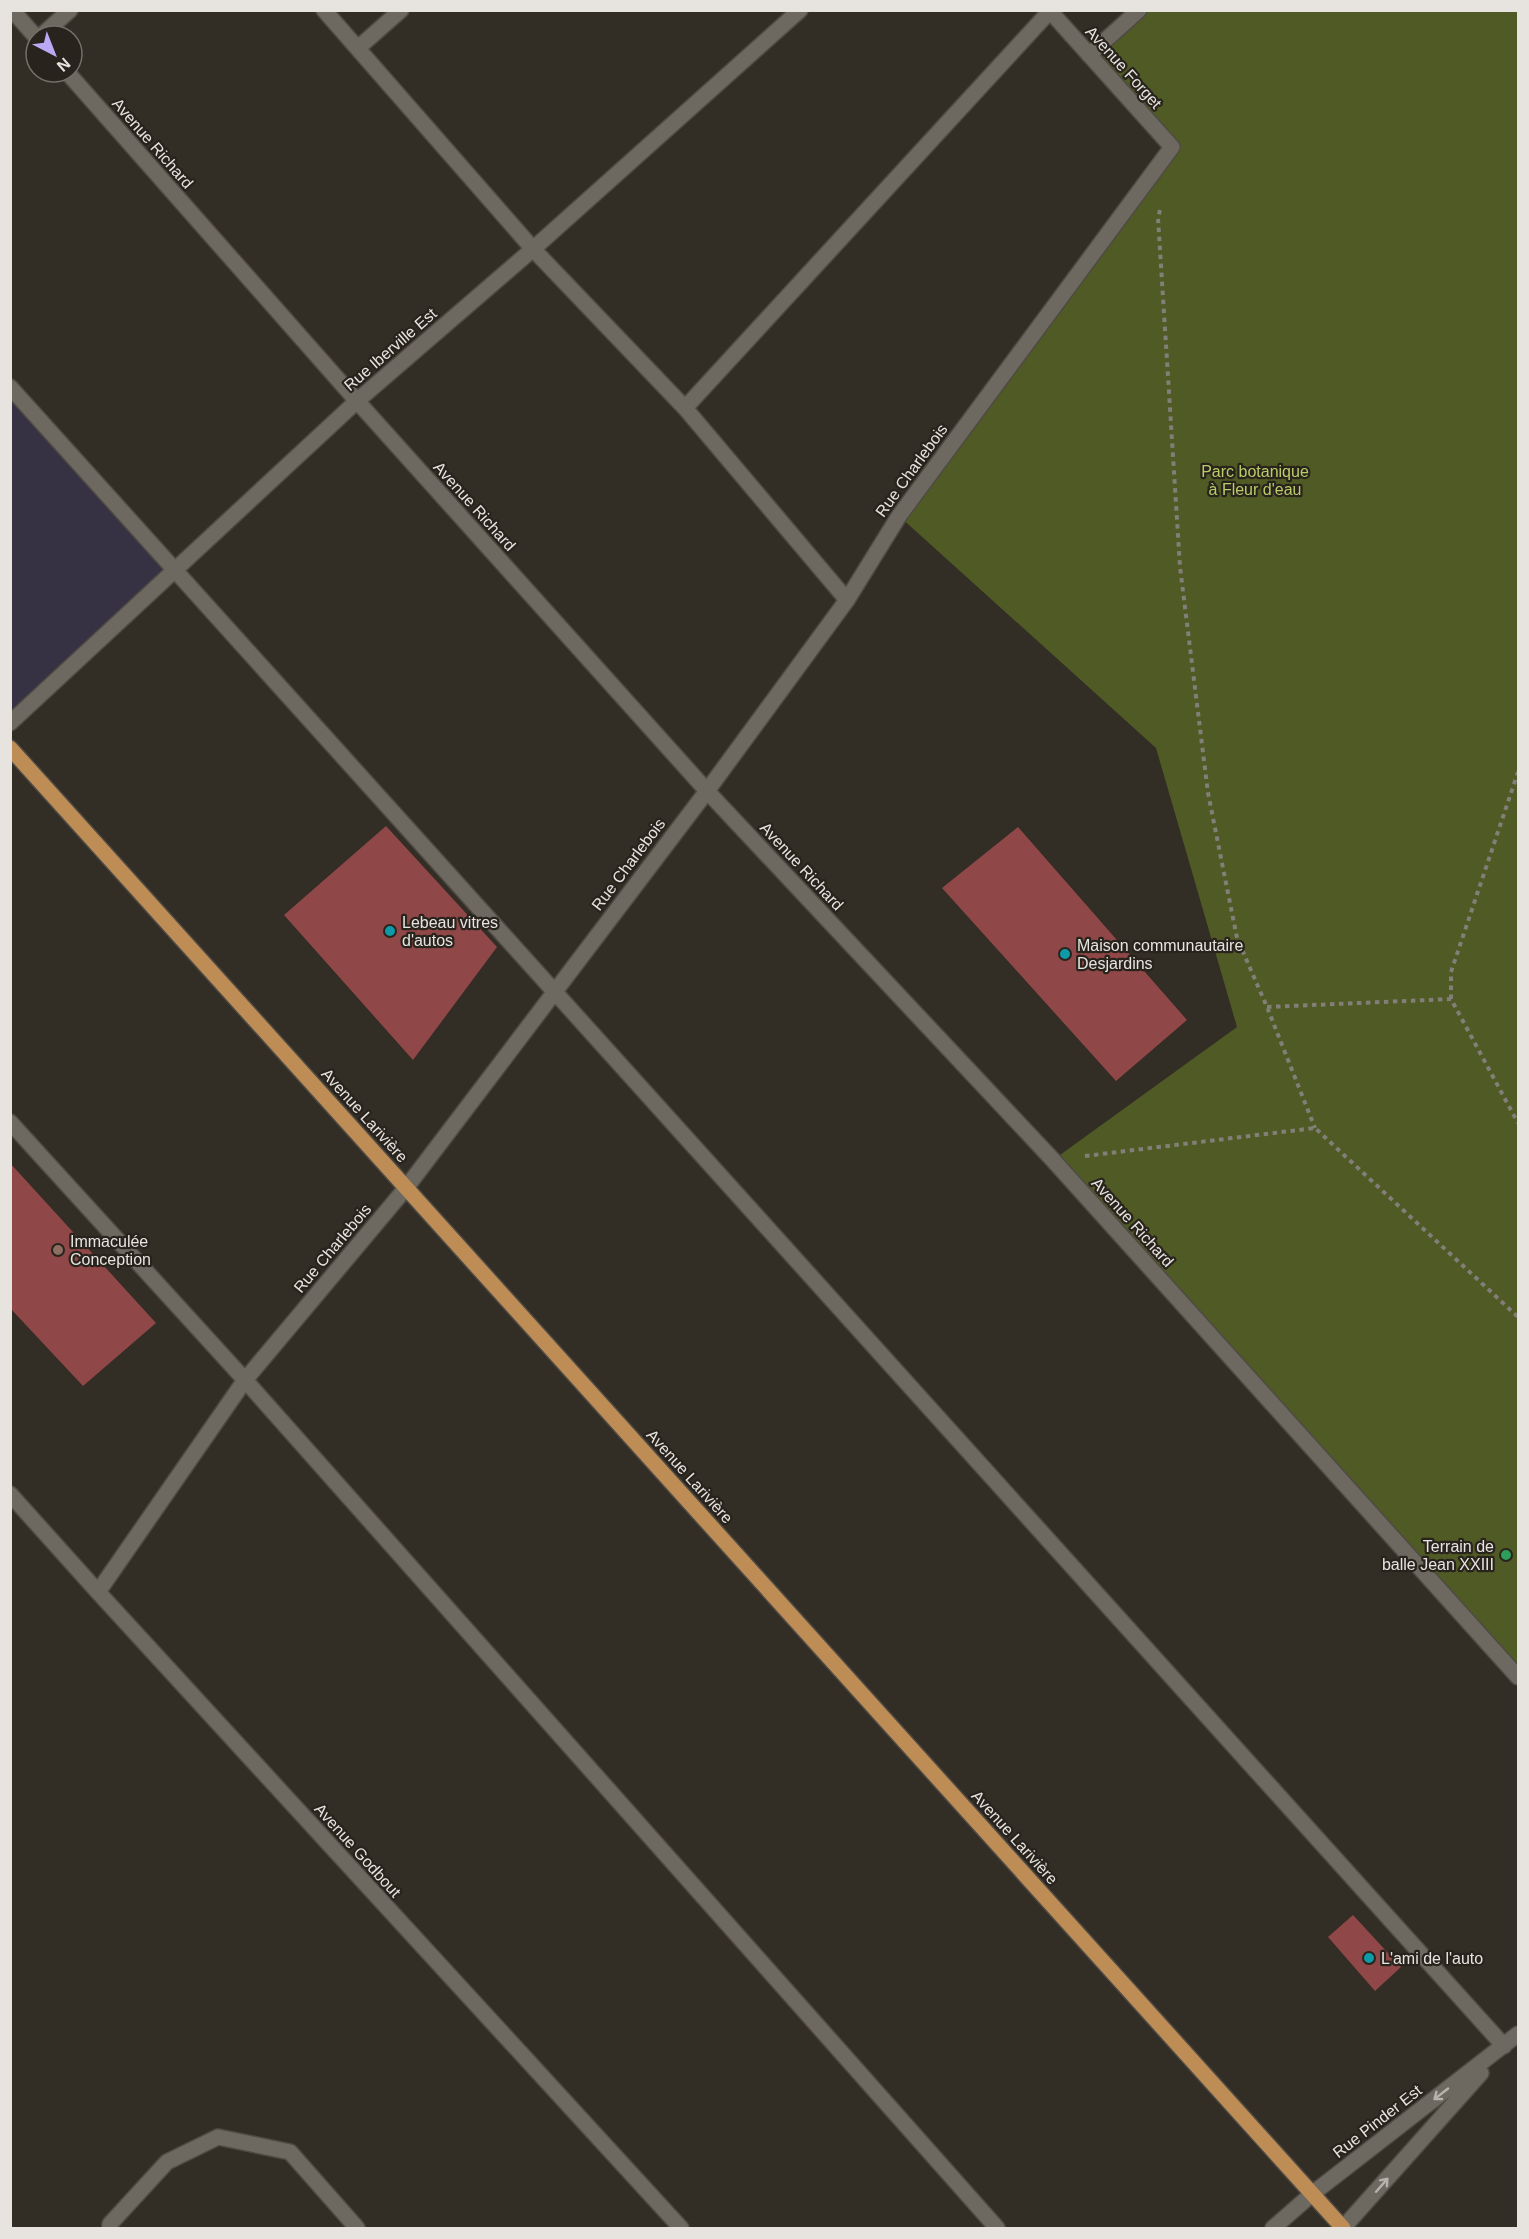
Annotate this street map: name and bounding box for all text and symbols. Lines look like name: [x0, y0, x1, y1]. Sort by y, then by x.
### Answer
street label: Avenue Forget: [1082, 23, 1165, 112]
north arrow: [24, 24, 84, 84]
text: N: [54, 55, 74, 75]
street label: Avenue Richard: [109, 95, 196, 192]
street label: Rue Iberville Est: [341, 304, 440, 394]
street label: Rue Charlebois: [872, 421, 951, 520]
street label: Avenue Richard: [430, 458, 519, 554]
park label: Parc botanique à Fleur d'eau: [1201, 463, 1309, 498]
street label: Rue Charlebois: [588, 815, 668, 913]
street label: Avenue Richard: [757, 819, 847, 914]
place label: Lebeau vitres d'autos: [402, 914, 498, 949]
marker: Lebeau vitres d'autos: [383, 924, 397, 938]
place label: Maison communautaire Desjardins: [1077, 937, 1243, 972]
marker: Maison communautaire Desjardins: [1058, 947, 1072, 961]
street label: Avenue Larivière: [318, 1065, 411, 1166]
street label: Avenue Richard: [1088, 1174, 1177, 1270]
street label: Rue Charlebois: [290, 1201, 374, 1296]
place label: Immaculée Conception: [70, 1233, 151, 1268]
marker: Immaculée Conception: [51, 1243, 65, 1257]
street label: Avenue Larivière: [643, 1426, 736, 1527]
place label: Terrain de balle Jean XXIII: [1382, 1538, 1494, 1573]
marker: Terrain de balle Jean XXIII: [1499, 1548, 1513, 1562]
street label: Avenue Larivière: [968, 1787, 1061, 1888]
street label: Avenue Godbout: [311, 1800, 404, 1901]
place label: L'ami de l'auto: [1381, 1950, 1483, 1967]
marker: L'ami de l'auto: [1362, 1951, 1376, 1965]
street label: Rue Pinder Est: [1330, 2081, 1425, 2161]
one-way arrow: [1434, 2088, 1450, 2101]
one-way arrow: [1375, 2177, 1389, 2192]

